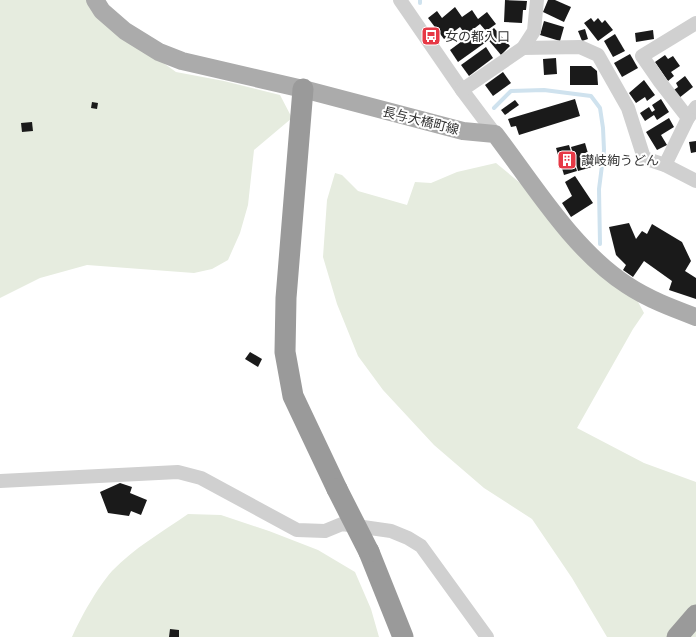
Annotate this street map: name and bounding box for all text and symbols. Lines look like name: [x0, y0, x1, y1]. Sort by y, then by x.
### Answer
bus stop icon: 女の都入口: [420, 25, 442, 47]
place label: 女の都入口: [445, 28, 510, 44]
street label: 長与大橋町線: [381, 103, 461, 137]
building icon: 讃岐絢うどん: [556, 149, 578, 171]
place label: 讃岐絢うどん: [581, 152, 659, 168]

